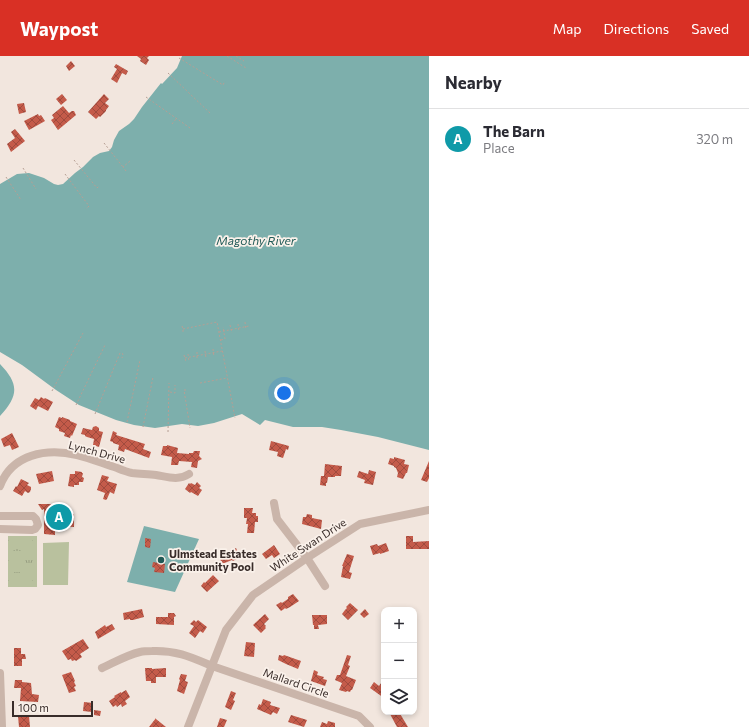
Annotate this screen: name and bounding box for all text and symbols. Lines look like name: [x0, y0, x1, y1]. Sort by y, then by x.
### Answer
text: Waypost: [20, 17, 98, 40]
text: Map: [553, 20, 582, 37]
text: Directions: [604, 20, 669, 37]
text: Saved: [691, 20, 729, 37]
text: Nearby: [445, 72, 502, 93]
text: The Barn: [483, 122, 545, 140]
text: A: [453, 131, 463, 147]
text: 320 m: [696, 131, 733, 147]
text: Place: [483, 140, 515, 156]
water label: Magothy River: [216, 233, 297, 247]
your location: [274, 383, 294, 403]
street label: Lynch Drive: [67, 438, 127, 465]
pin: A: [46, 502, 72, 532]
street label: White Swan Drive: [267, 515, 348, 574]
place label: Ulmstead Estates Community Pool: [169, 547, 257, 573]
marker: Ulmstead Estates Community Pool: [156, 555, 166, 565]
map controls: [381, 607, 417, 715]
button: +: [381, 607, 417, 643]
button: −: [381, 643, 417, 679]
street label: Mallard Circle: [262, 665, 331, 700]
button: layers: [381, 679, 417, 715]
scale bar: [12, 699, 93, 718]
text: 100 m: [18, 701, 49, 714]

